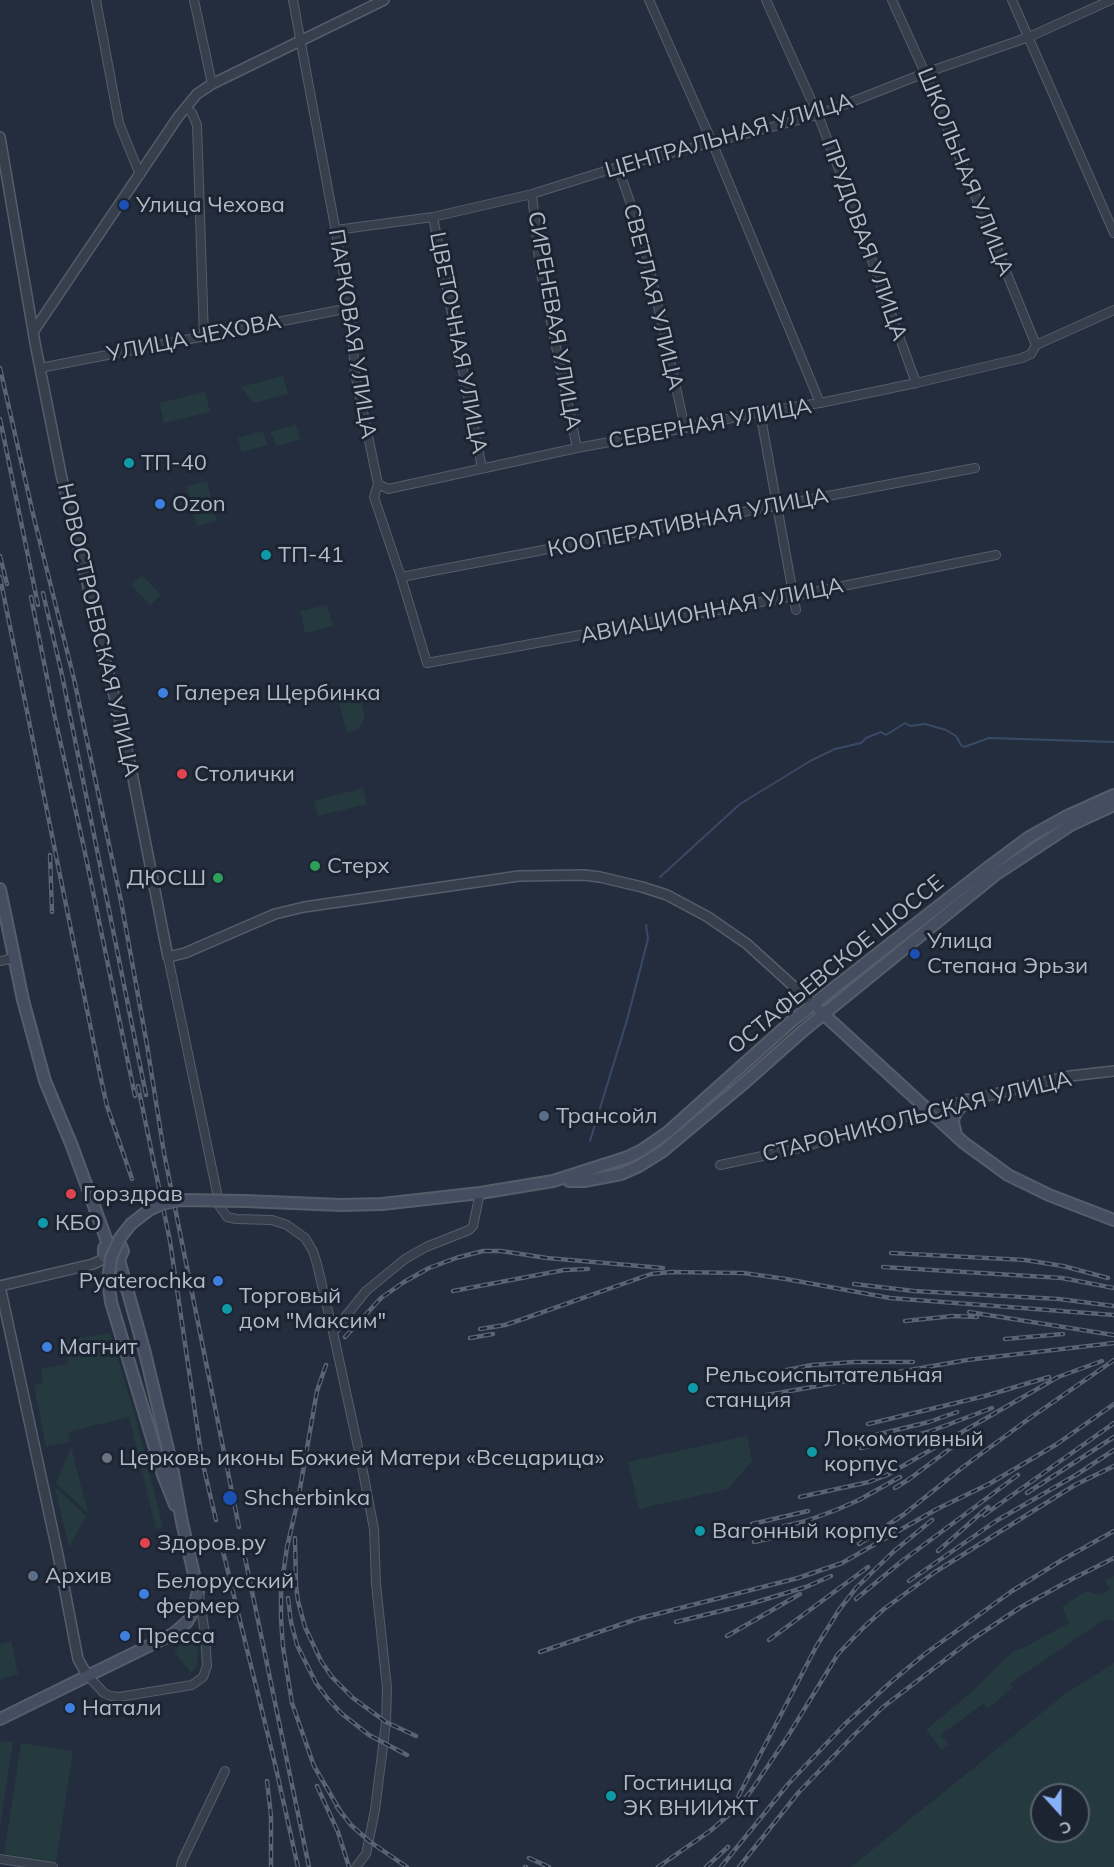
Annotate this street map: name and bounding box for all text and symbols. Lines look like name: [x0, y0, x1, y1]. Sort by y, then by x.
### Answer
street label: ШКОЛЬНАЯ УЛИЦА: [911, 64, 1019, 280]
street label: ЦЕНТРАЛЬНАЯ УЛИЦА: [602, 88, 856, 184]
street label: ПРУДОВАЯ УЛИЦА: [815, 136, 913, 344]
place label: Улица Чехова: [136, 192, 285, 218]
marker: Улица Чехова: [117, 198, 131, 212]
street label: СВЕТЛАЯ УЛИЦА: [617, 201, 689, 393]
street label: СИРЕНЕВАЯ УЛИЦА: [522, 209, 586, 433]
street label: ПАРКОВАЯ УЛИЦА: [322, 227, 382, 441]
street label: ЦВЕТОЧНАЯ УЛИЦА: [424, 230, 492, 456]
street label: УЛИЦА ЧЕХОВА: [105, 308, 283, 368]
street label: СЕВЕРНАЯ УЛИЦА: [606, 393, 814, 455]
place label: ТП-40: [141, 450, 207, 476]
marker: ТП-40: [122, 456, 136, 470]
street label: НОВОСТРОЕВСКАЯ УЛИЦА: [51, 481, 145, 779]
street label: КООПЕРАТИВНАЯ УЛИЦА: [545, 483, 831, 563]
place label: Ozon: [172, 491, 226, 517]
marker: Ozon: [153, 497, 167, 511]
place label: ТП-41: [278, 542, 344, 568]
marker: ТП-41: [259, 548, 273, 562]
street label: АВИАЦИОННАЯ УЛИЦА: [578, 573, 846, 649]
place label: Галерея Щербинка: [175, 680, 381, 706]
marker: Галерея Щербинка: [156, 686, 170, 700]
place label: Столички: [194, 761, 295, 787]
marker: Столички: [175, 767, 189, 781]
place label: Стерх: [327, 853, 389, 879]
marker: Стерх: [308, 859, 322, 873]
place label: ДЮСШ: [127, 865, 206, 891]
street label: ОСТАФЬЕВСКОЕ ШОССЕ: [723, 870, 949, 1060]
marker: ДЮСШ: [211, 871, 225, 885]
place label: Улица Степана Эрьзи: [927, 928, 1088, 980]
marker: Улица Степана Эрьзи: [908, 947, 922, 961]
street label: СТАРОНИКОЛЬСКАЯ УЛИЦА: [760, 1066, 1074, 1168]
place label: Трансойл: [556, 1103, 657, 1129]
marker: Трансойл: [537, 1109, 551, 1123]
place label: Горздрав: [83, 1181, 183, 1207]
marker: Горздрав: [64, 1187, 78, 1201]
place label: КБО: [55, 1210, 101, 1236]
marker: КБО: [36, 1216, 50, 1230]
place label: Pyaterochka: [79, 1268, 206, 1294]
marker: Pyaterochka: [211, 1274, 225, 1288]
place label: Торговый дом "Максим": [239, 1283, 386, 1334]
marker: Торговый дом "Максим": [220, 1302, 234, 1316]
place label: Магнит: [59, 1334, 137, 1360]
marker: Магнит: [40, 1340, 54, 1354]
place label: Рельсоиспытательная станция: [705, 1362, 943, 1414]
marker: Рельсоиспытательная станция: [686, 1381, 700, 1395]
place label: Локомотивный корпус: [824, 1426, 984, 1478]
place label: Церковь иконы Божией Матери «Всецарица»: [119, 1445, 604, 1471]
marker: Локомотивный корпус: [805, 1445, 819, 1459]
marker: Церковь иконы Божией Матери «Всецарица»: [100, 1451, 114, 1465]
place label: Shcherbinka: [244, 1485, 370, 1511]
marker: Shcherbinka: [221, 1489, 239, 1507]
place label: Вагонный корпус: [712, 1518, 898, 1544]
marker: Вагонный корпус: [693, 1524, 707, 1538]
place label: Здоров.ру: [157, 1530, 266, 1556]
marker: Здоров.ру: [138, 1536, 152, 1550]
place label: Архив: [45, 1563, 112, 1589]
place label: Белорусский фермер: [156, 1568, 294, 1620]
marker: Архив: [26, 1569, 40, 1583]
marker: Белорусский фермер: [137, 1587, 151, 1601]
place label: Пресса: [137, 1623, 215, 1649]
marker: Пресса: [118, 1629, 132, 1643]
place label: Натали: [82, 1695, 162, 1721]
marker: Натали: [63, 1701, 77, 1715]
place label: Гостиница ЭК ВНИИЖТ: [623, 1770, 758, 1822]
north arrow: [1030, 1783, 1090, 1843]
marker: Гостиница ЭК ВНИИЖТ: [604, 1789, 618, 1803]
text: С: [1057, 1817, 1074, 1839]

